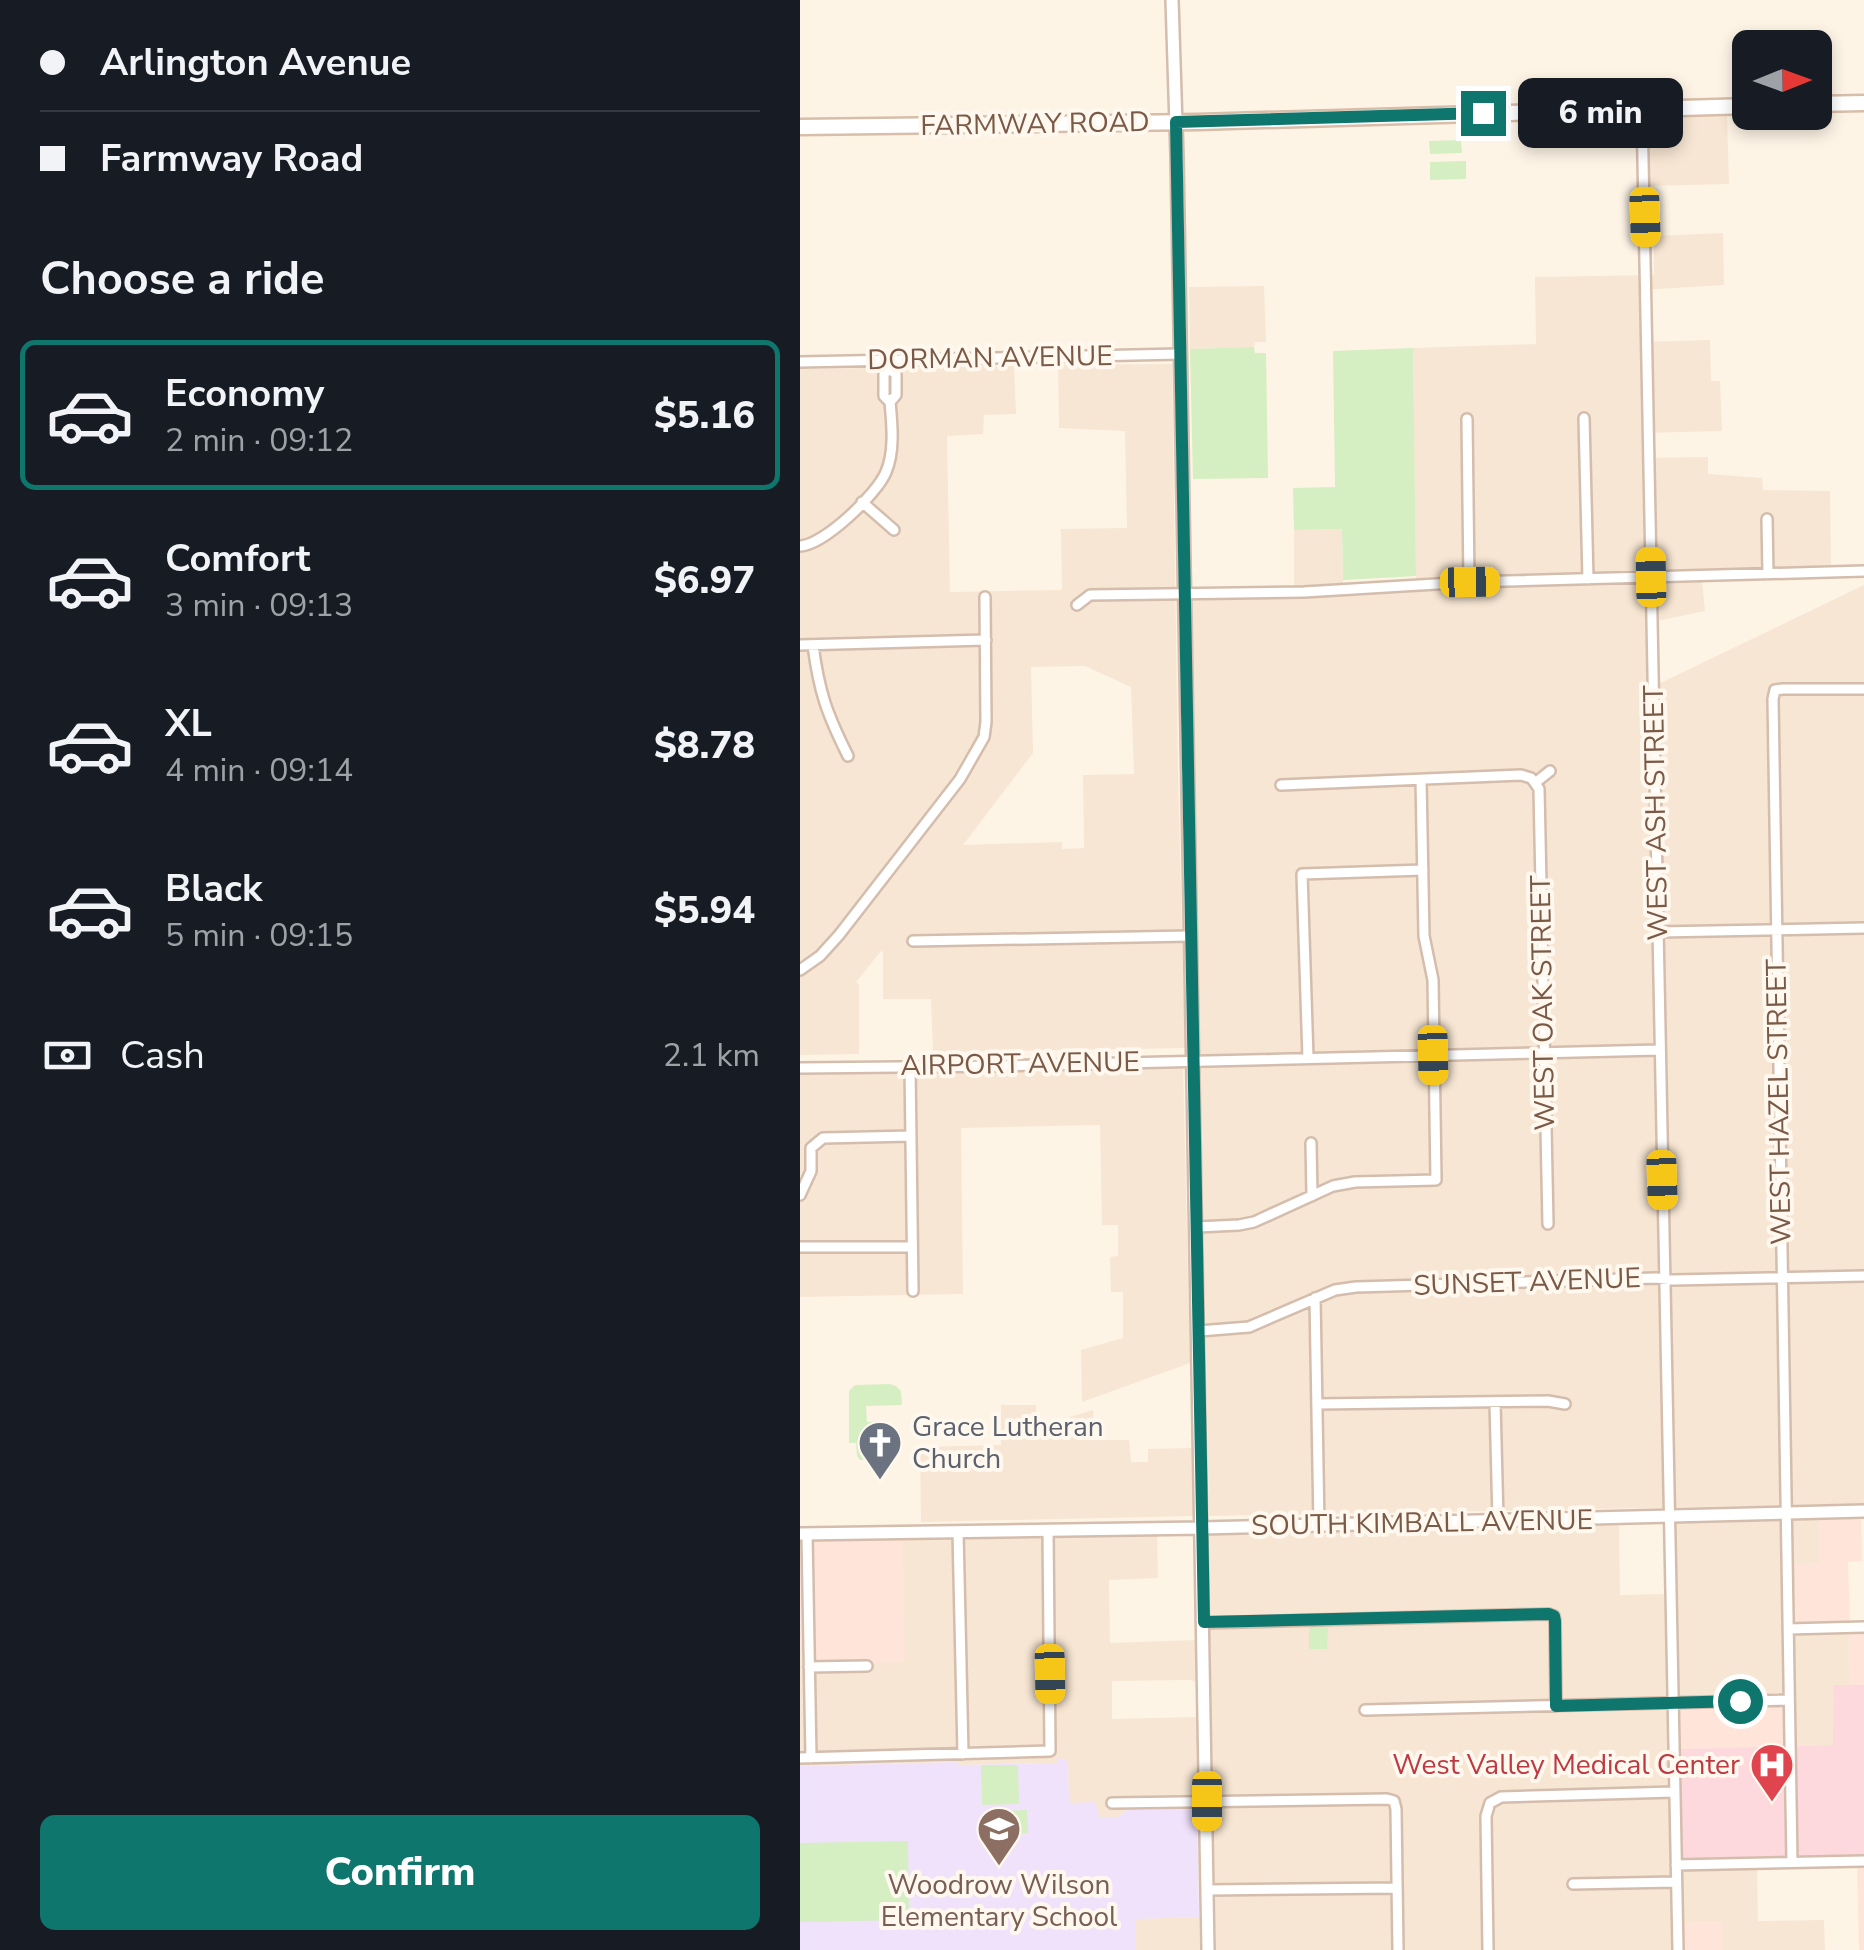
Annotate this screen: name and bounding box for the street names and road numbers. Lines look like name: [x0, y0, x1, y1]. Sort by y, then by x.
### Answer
street label: FARMWAY ROAD: [920, 103, 1150, 145]
street label: DORMAN AVENUE: [867, 337, 1113, 379]
street label: WEST ASH STREET: [1635, 685, 1677, 941]
street label: WEST OAK STREET: [1522, 875, 1564, 1131]
street label: WEST HAZEL STREET: [1758, 959, 1800, 1245]
street label: AIRPORT AVENUE: [900, 1043, 1140, 1085]
street label: SUNSET AVENUE: [1413, 1259, 1641, 1305]
street label: SOUTH KIMBALL AVENUE: [1251, 1501, 1593, 1545]

